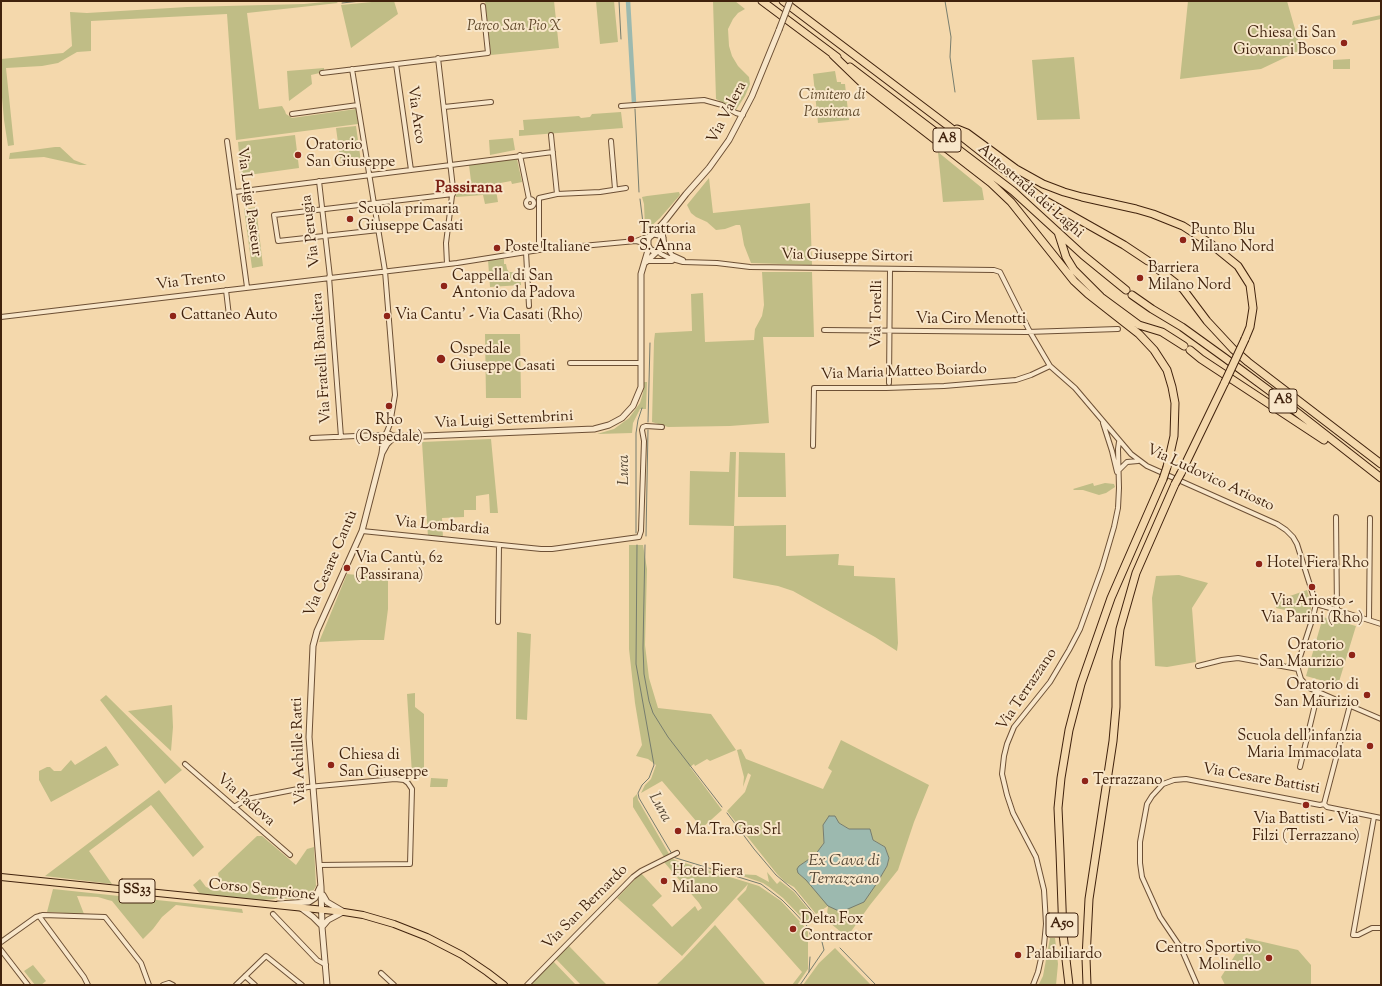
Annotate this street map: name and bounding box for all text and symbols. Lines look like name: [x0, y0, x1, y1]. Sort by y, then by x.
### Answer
park label: Parco San Pio X: [467, 18, 561, 36]
place label: Chiesa di San Giovanni Bosco: [1233, 25, 1336, 60]
marker: Chiesa di San Giovanni Bosco: [1339, 38, 1349, 48]
street label: Via Valera: [704, 79, 752, 147]
street label: Via Arco: [402, 85, 428, 145]
park label: Cimitero di Passirana: [799, 87, 865, 122]
road number: A8: [933, 128, 961, 152]
place label: Oratorio San Giuseppe: [306, 137, 395, 172]
street label: Autostrada dei Laghi: [973, 141, 1087, 243]
street label: Via Luigi Pasteur: [231, 146, 265, 258]
marker: Oratorio San Giuseppe: [293, 150, 303, 160]
district label: Passirana: [435, 179, 503, 199]
street label: Via Perugia: [299, 194, 325, 268]
place label: Scuola primaria Giuseppe Casati: [358, 201, 463, 236]
marker: Scuola primaria Giuseppe Casati: [345, 214, 355, 224]
place label: Trattoria S. Anna: [639, 221, 696, 256]
place label: Punto Blu Milano Nord: [1191, 222, 1274, 257]
marker: Trattoria S. Anna: [626, 234, 636, 244]
marker: Punto Blu Milano Nord: [1178, 235, 1188, 245]
place label: Poste Italiane: [505, 239, 590, 257]
marker: Poste Italiane: [492, 243, 502, 253]
street label: Via Giuseppe Sirtori: [781, 247, 913, 267]
place label: Barriera Milano Nord: [1148, 260, 1231, 295]
place label: Cappella di San Antonio da Padova: [452, 268, 575, 303]
street label: Via Trento: [155, 269, 227, 295]
marker: Barriera Milano Nord: [1135, 273, 1145, 283]
street label: Via Torelli: [868, 280, 888, 348]
marker: Cappella di San Antonio da Padova: [439, 281, 449, 291]
street label: Via Fratelli Bandiera: [309, 292, 337, 424]
place label: Cattaneo Auto: [181, 307, 278, 325]
place label: Via Cantu' - Via Casati (Rho): [395, 307, 583, 325]
marker: Cattaneo Auto: [168, 311, 178, 321]
marker: Via Cantu' - Via Casati (Rho): [382, 311, 392, 321]
street label: Via Ciro Menotti: [916, 311, 1026, 329]
place label: Ospedale Giuseppe Casati: [450, 341, 555, 376]
marker: Ospedale Giuseppe Casati: [435, 353, 447, 365]
street label: Via Maria Matteo Boiardo: [821, 361, 987, 385]
road number: A8: [1269, 389, 1297, 413]
marker: Rho (Ospedale): [384, 401, 394, 411]
street label: Via Luigi Settembrini: [434, 408, 574, 434]
place label: Rho (Ospedale): [355, 412, 423, 447]
street label: Via Ludovico Ariosto: [1143, 442, 1277, 516]
water label: Lura: [615, 455, 635, 485]
street label: Via Cesare Cantù: [301, 508, 363, 620]
street label: Via Lombardia: [394, 514, 490, 540]
place label: Via Cantù, 62 (Passirana): [355, 550, 443, 585]
place label: Hotel Fiera Rho: [1267, 555, 1369, 573]
marker: Hotel Fiera Rho: [1254, 559, 1264, 569]
marker: Via Cantù, 62 (Passirana): [342, 563, 352, 573]
marker: Via Ariosto - Via Parini (Rho): [1307, 582, 1317, 592]
place label: Via Ariosto - Via Parini (Rho): [1261, 593, 1363, 628]
place label: Oratorio San Maurizio: [1259, 637, 1344, 672]
street label: Via Terrazzano: [994, 646, 1062, 734]
marker: Oratorio San Maurizio: [1347, 650, 1357, 660]
place label: Oratorio di San Maurizio: [1274, 677, 1359, 712]
marker: Oratorio di San Maurizio: [1362, 690, 1372, 700]
street label: Via Achille Ratti: [289, 697, 311, 805]
place label: Scuola dell'infanzia Maria Immacolata: [1237, 728, 1362, 763]
marker: Scuola dell'infanzia Maria Immacolata: [1365, 741, 1375, 751]
place label: Chiesa di San Giuseppe: [339, 747, 428, 782]
marker: Chiesa di San Giuseppe: [326, 760, 336, 770]
street label: Via Cesare Battisti: [1201, 761, 1321, 799]
street label: Via Padova: [212, 771, 278, 831]
place label: Terrazzano: [1093, 772, 1163, 790]
marker: Terrazzano: [1080, 776, 1090, 786]
water label: Lura: [643, 790, 675, 826]
marker: Via Battisti - Via Filzi (Terrazzano): [1301, 800, 1311, 810]
place label: Via Battisti - Via Filzi (Terrazzano): [1252, 811, 1360, 846]
place label: Ma.Tra.Gas Srl: [686, 822, 781, 840]
marker: Ma.Tra.Gas Srl: [673, 826, 683, 836]
water label: Ex Cava di Terrazzano: [808, 852, 880, 890]
street label: Via San Bernardo: [540, 862, 632, 954]
place label: Hotel Fiera Milano: [672, 863, 743, 898]
street label: Corso Sempione: [208, 876, 316, 906]
marker: Hotel Fiera Milano: [659, 876, 669, 886]
road number: SS33: [119, 879, 155, 903]
place label: Delta Fox Contractor: [801, 911, 873, 946]
road number: A50: [1046, 913, 1078, 937]
marker: Delta Fox Contractor: [788, 924, 798, 934]
place label: Centro Sportivo Molinello: [1155, 940, 1261, 975]
place label: Palabiliardo: [1026, 946, 1102, 964]
marker: Palabiliardo: [1013, 950, 1023, 960]
marker: Centro Sportivo Molinello: [1264, 953, 1274, 963]

